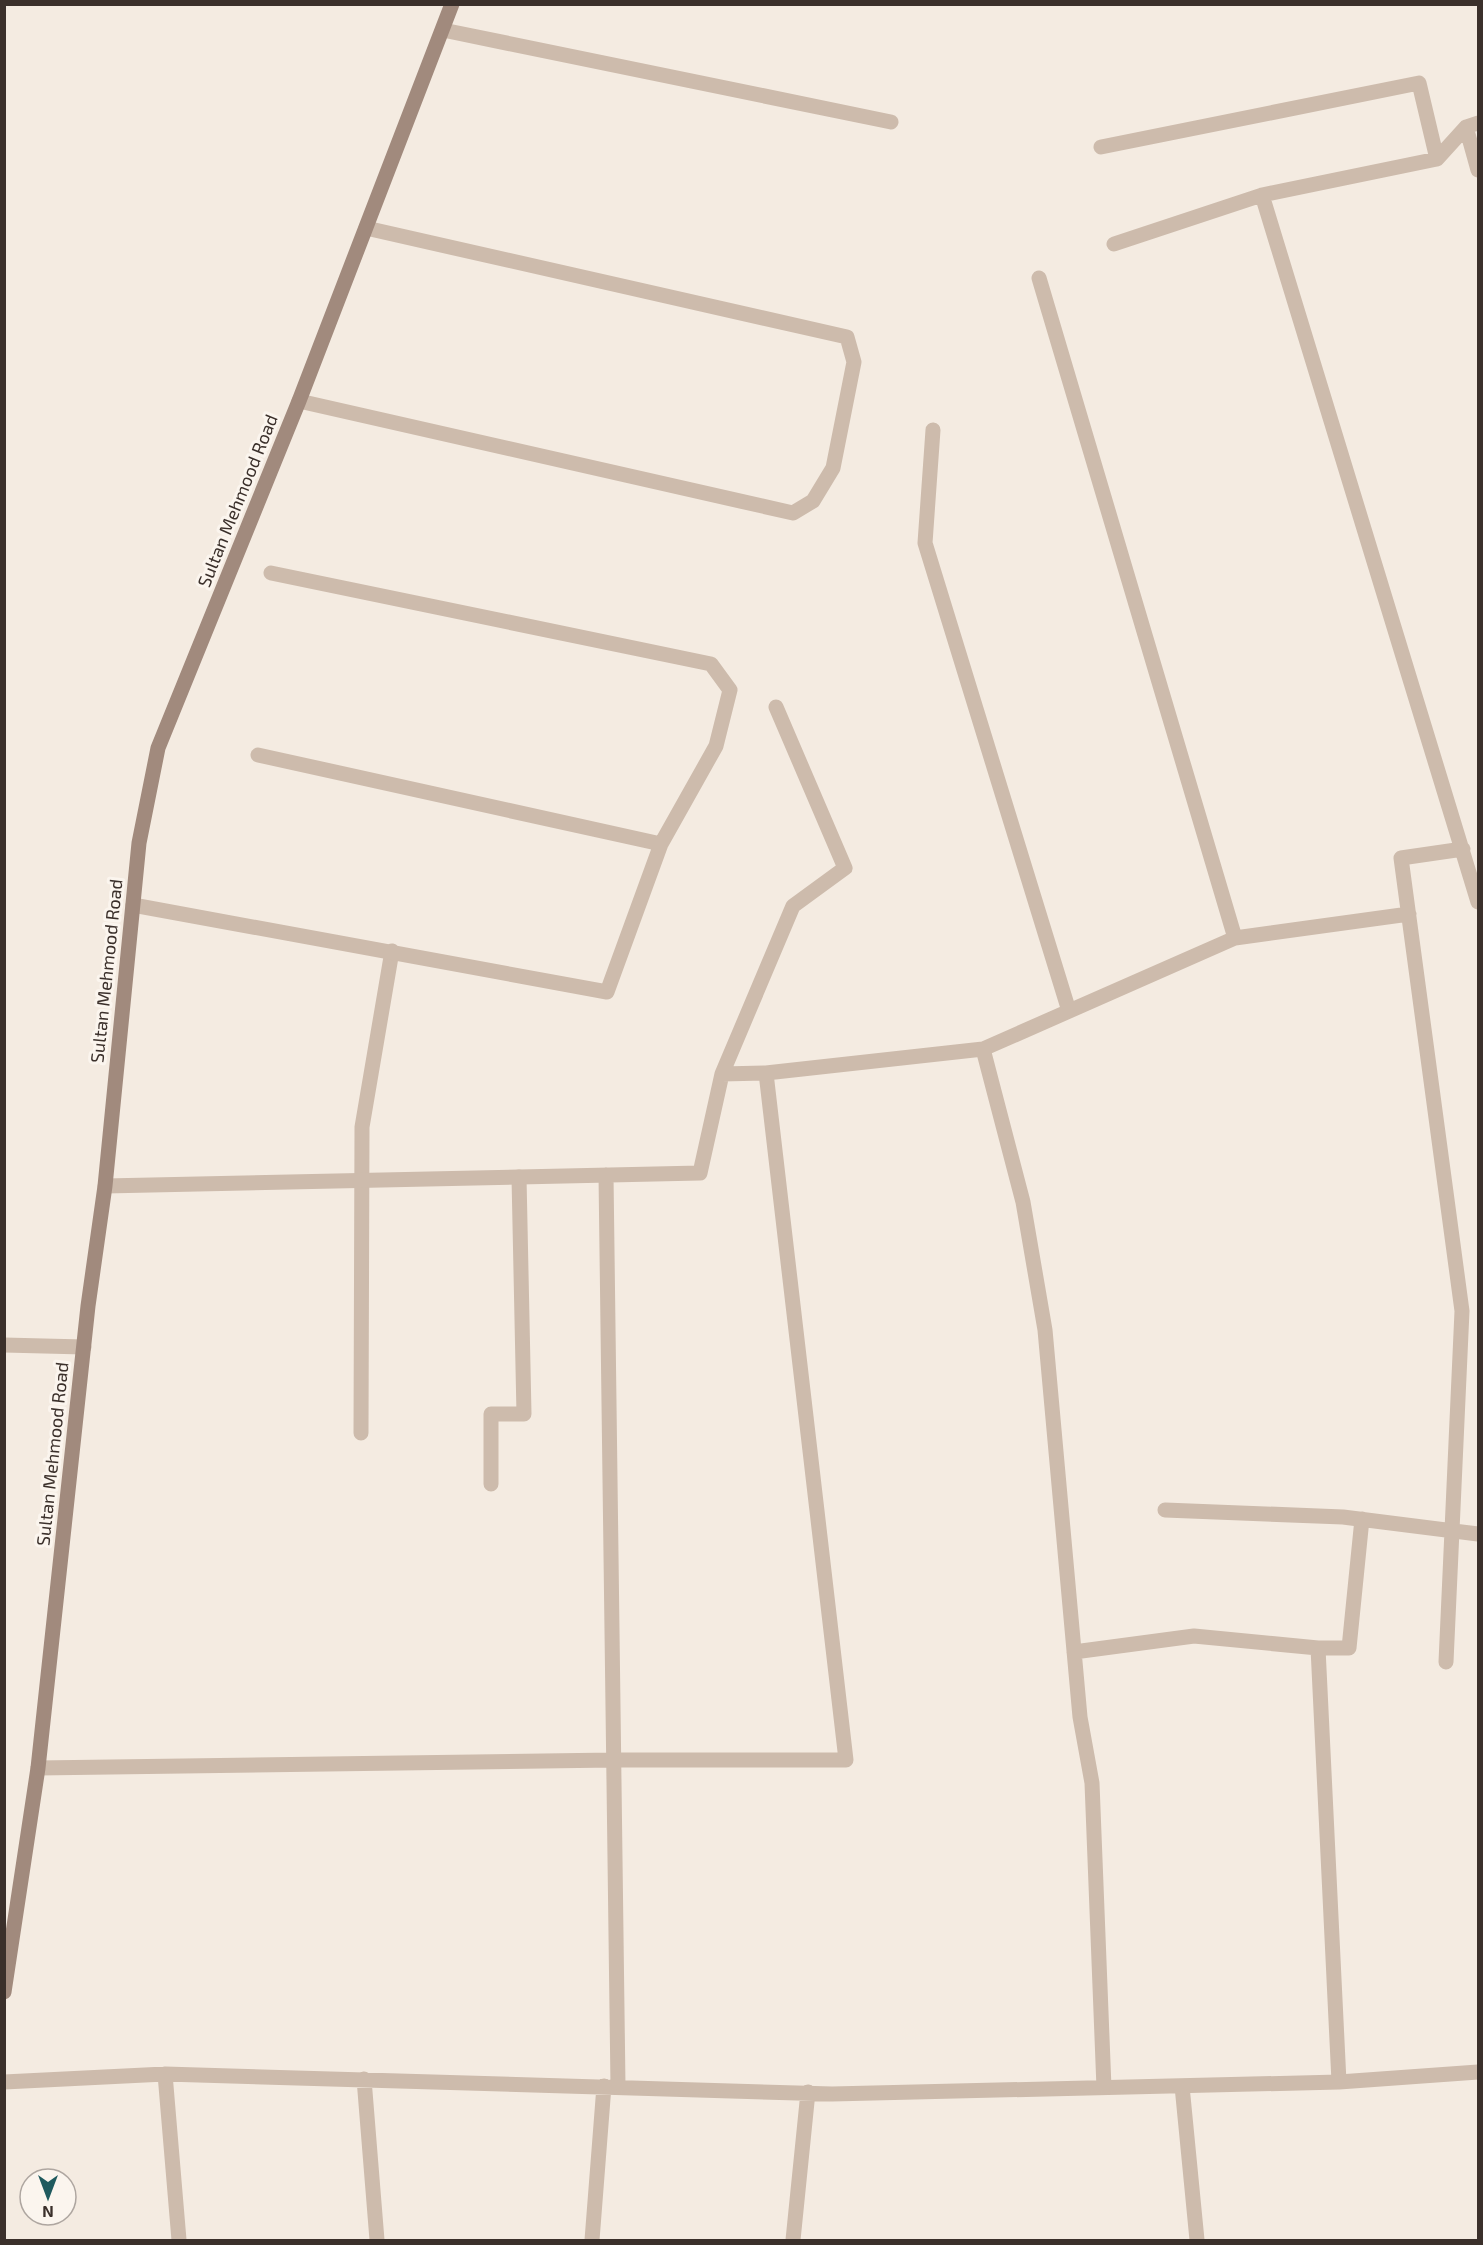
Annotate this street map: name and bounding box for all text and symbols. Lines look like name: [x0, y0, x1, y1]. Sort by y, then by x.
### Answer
street label: Sultan Mehmood Road: [192, 411, 282, 590]
street label: Sultan Mehmood Road: [85, 878, 127, 1064]
street label: Sultan Mehmood Road: [31, 1361, 73, 1547]
north arrow: [18, 2167, 78, 2227]
text: N: [42, 2203, 54, 2222]

